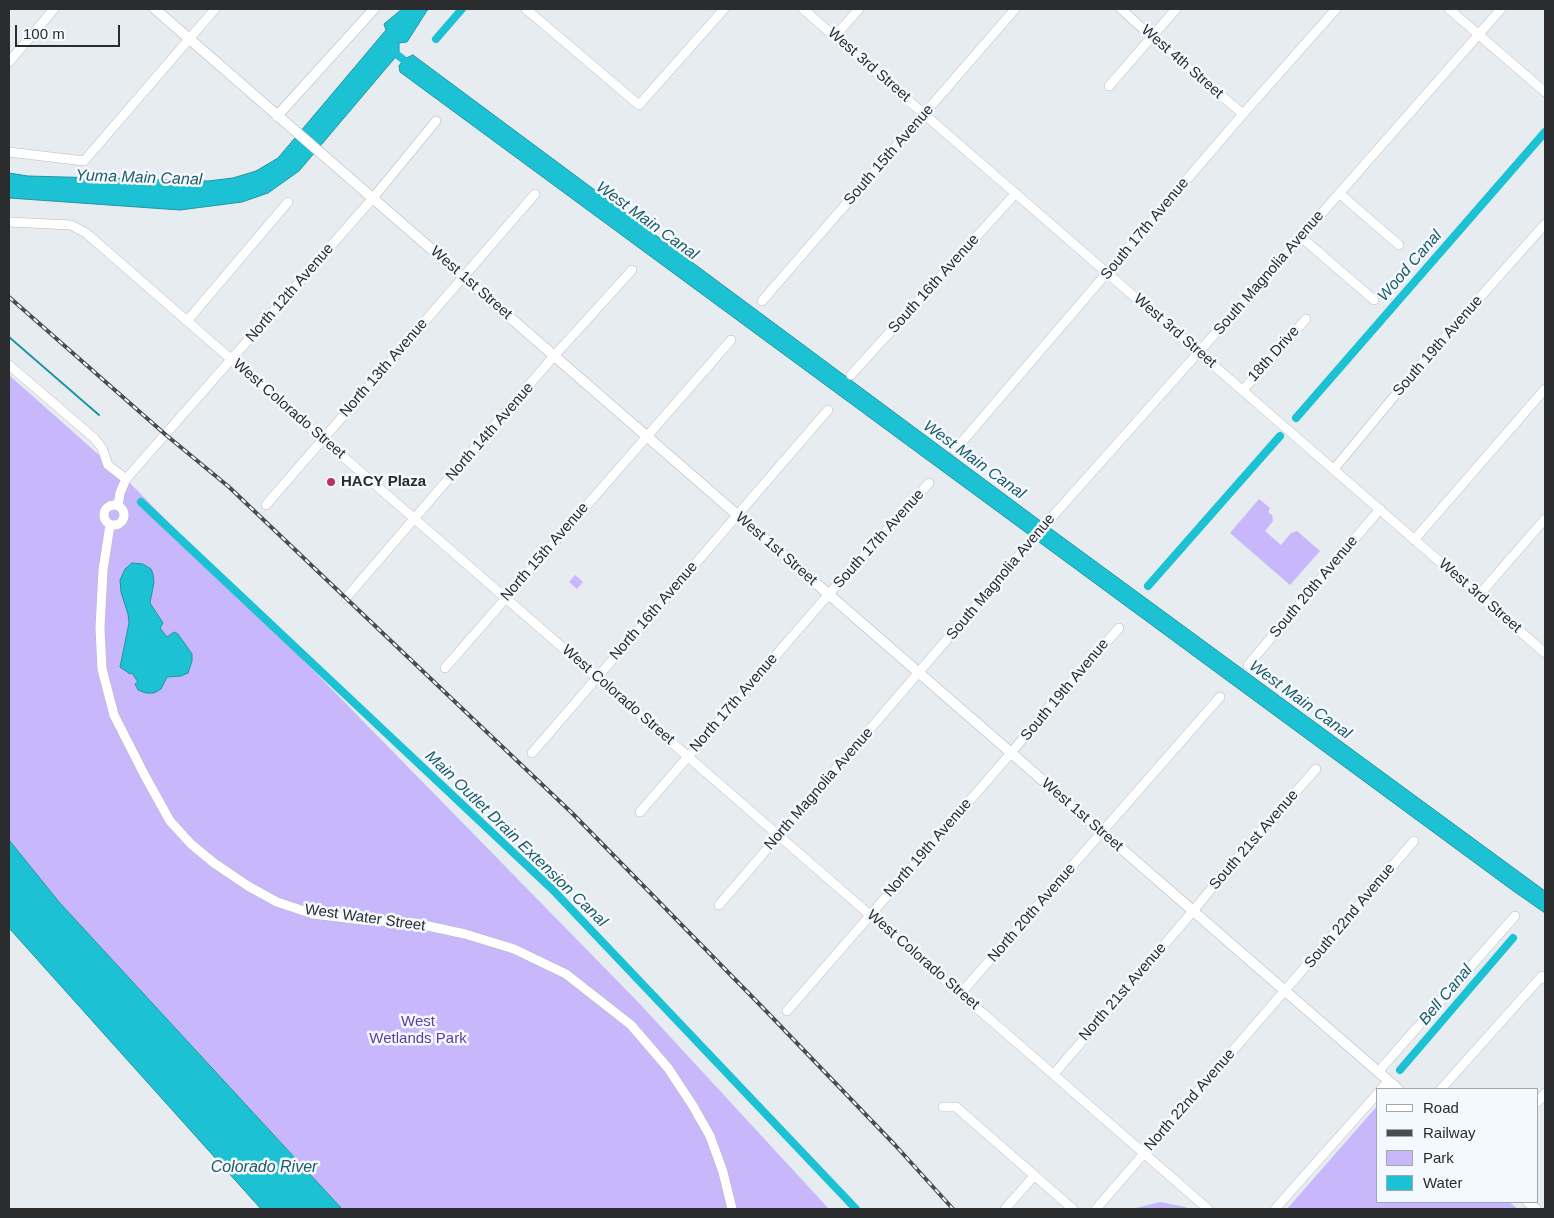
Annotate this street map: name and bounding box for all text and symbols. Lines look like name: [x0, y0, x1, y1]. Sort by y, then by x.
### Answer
scale bar: [18, 15, 122, 47]
street label: West 4th Street: [1137, 21, 1227, 103]
street label: West 3rd Street: [824, 24, 914, 106]
text: 100 m: [23, 25, 65, 42]
street label: South 15th Avenue: [840, 101, 938, 209]
water label: Yuma Main Canal: [75, 166, 203, 190]
street label: South 17th Avenue: [1097, 174, 1193, 284]
water label: West Main Canal: [592, 178, 702, 264]
street label: South Magnolia Avenue: [1210, 207, 1328, 339]
water label: Wood Canal: [1374, 226, 1446, 306]
street label: South 16th Avenue: [885, 231, 983, 337]
street label: North 12th Avenue: [242, 240, 338, 346]
street label: West 1st Street: [427, 243, 515, 323]
street label: West 3rd Street: [1130, 290, 1220, 372]
street label: South 19th Avenue: [1389, 292, 1487, 400]
street label: North 13th Avenue: [336, 315, 432, 421]
street label: 18th Drive: [1244, 323, 1304, 385]
street label: West Colorado Street: [229, 355, 349, 463]
street label: North 14th Avenue: [442, 379, 538, 485]
water label: West Main Canal: [919, 417, 1029, 503]
place label: HACY Plaza: [341, 473, 426, 491]
marker: HACY Plaza: [325, 476, 337, 488]
street label: South 17th Avenue: [830, 486, 928, 592]
street label: North 15th Avenue: [497, 499, 593, 605]
street label: West 1st Street: [732, 509, 820, 589]
street label: South Magnolia Avenue: [943, 510, 1059, 644]
street label: South 20th Avenue: [1266, 532, 1362, 642]
street label: West 3rd Street: [1435, 555, 1525, 637]
street label: North 16th Avenue: [606, 558, 702, 664]
street label: South 19th Avenue: [1017, 635, 1113, 745]
street label: West Colorado Street: [558, 641, 678, 749]
street label: North 17th Avenue: [686, 650, 782, 756]
water label: West Main Canal: [1245, 657, 1355, 743]
street label: North Magnolia Avenue: [761, 724, 877, 854]
water label: Main Outlet Drain Extension Canal: [421, 747, 611, 931]
street label: West 1st Street: [1038, 775, 1126, 855]
street label: South 21st Avenue: [1206, 786, 1302, 894]
street label: North 19th Avenue: [880, 795, 976, 901]
street label: North 20th Avenue: [984, 860, 1080, 966]
street label: South 22nd Avenue: [1301, 860, 1399, 972]
street label: West Water Street: [303, 901, 427, 935]
street label: West Colorado Street: [863, 906, 983, 1014]
street label: North 21st Avenue: [1076, 939, 1170, 1045]
water label: Bell Canal: [1415, 961, 1477, 1029]
park label: West Wetlands Park: [369, 1013, 467, 1048]
street label: North 22nd Avenue: [1141, 1045, 1239, 1155]
legend: [1376, 1088, 1539, 1203]
text: Road: [1423, 1099, 1459, 1116]
text: Railway: [1423, 1124, 1476, 1141]
text: Park: [1423, 1149, 1454, 1166]
water label: Colorado River: [211, 1158, 317, 1178]
text: Water: [1423, 1174, 1462, 1191]

